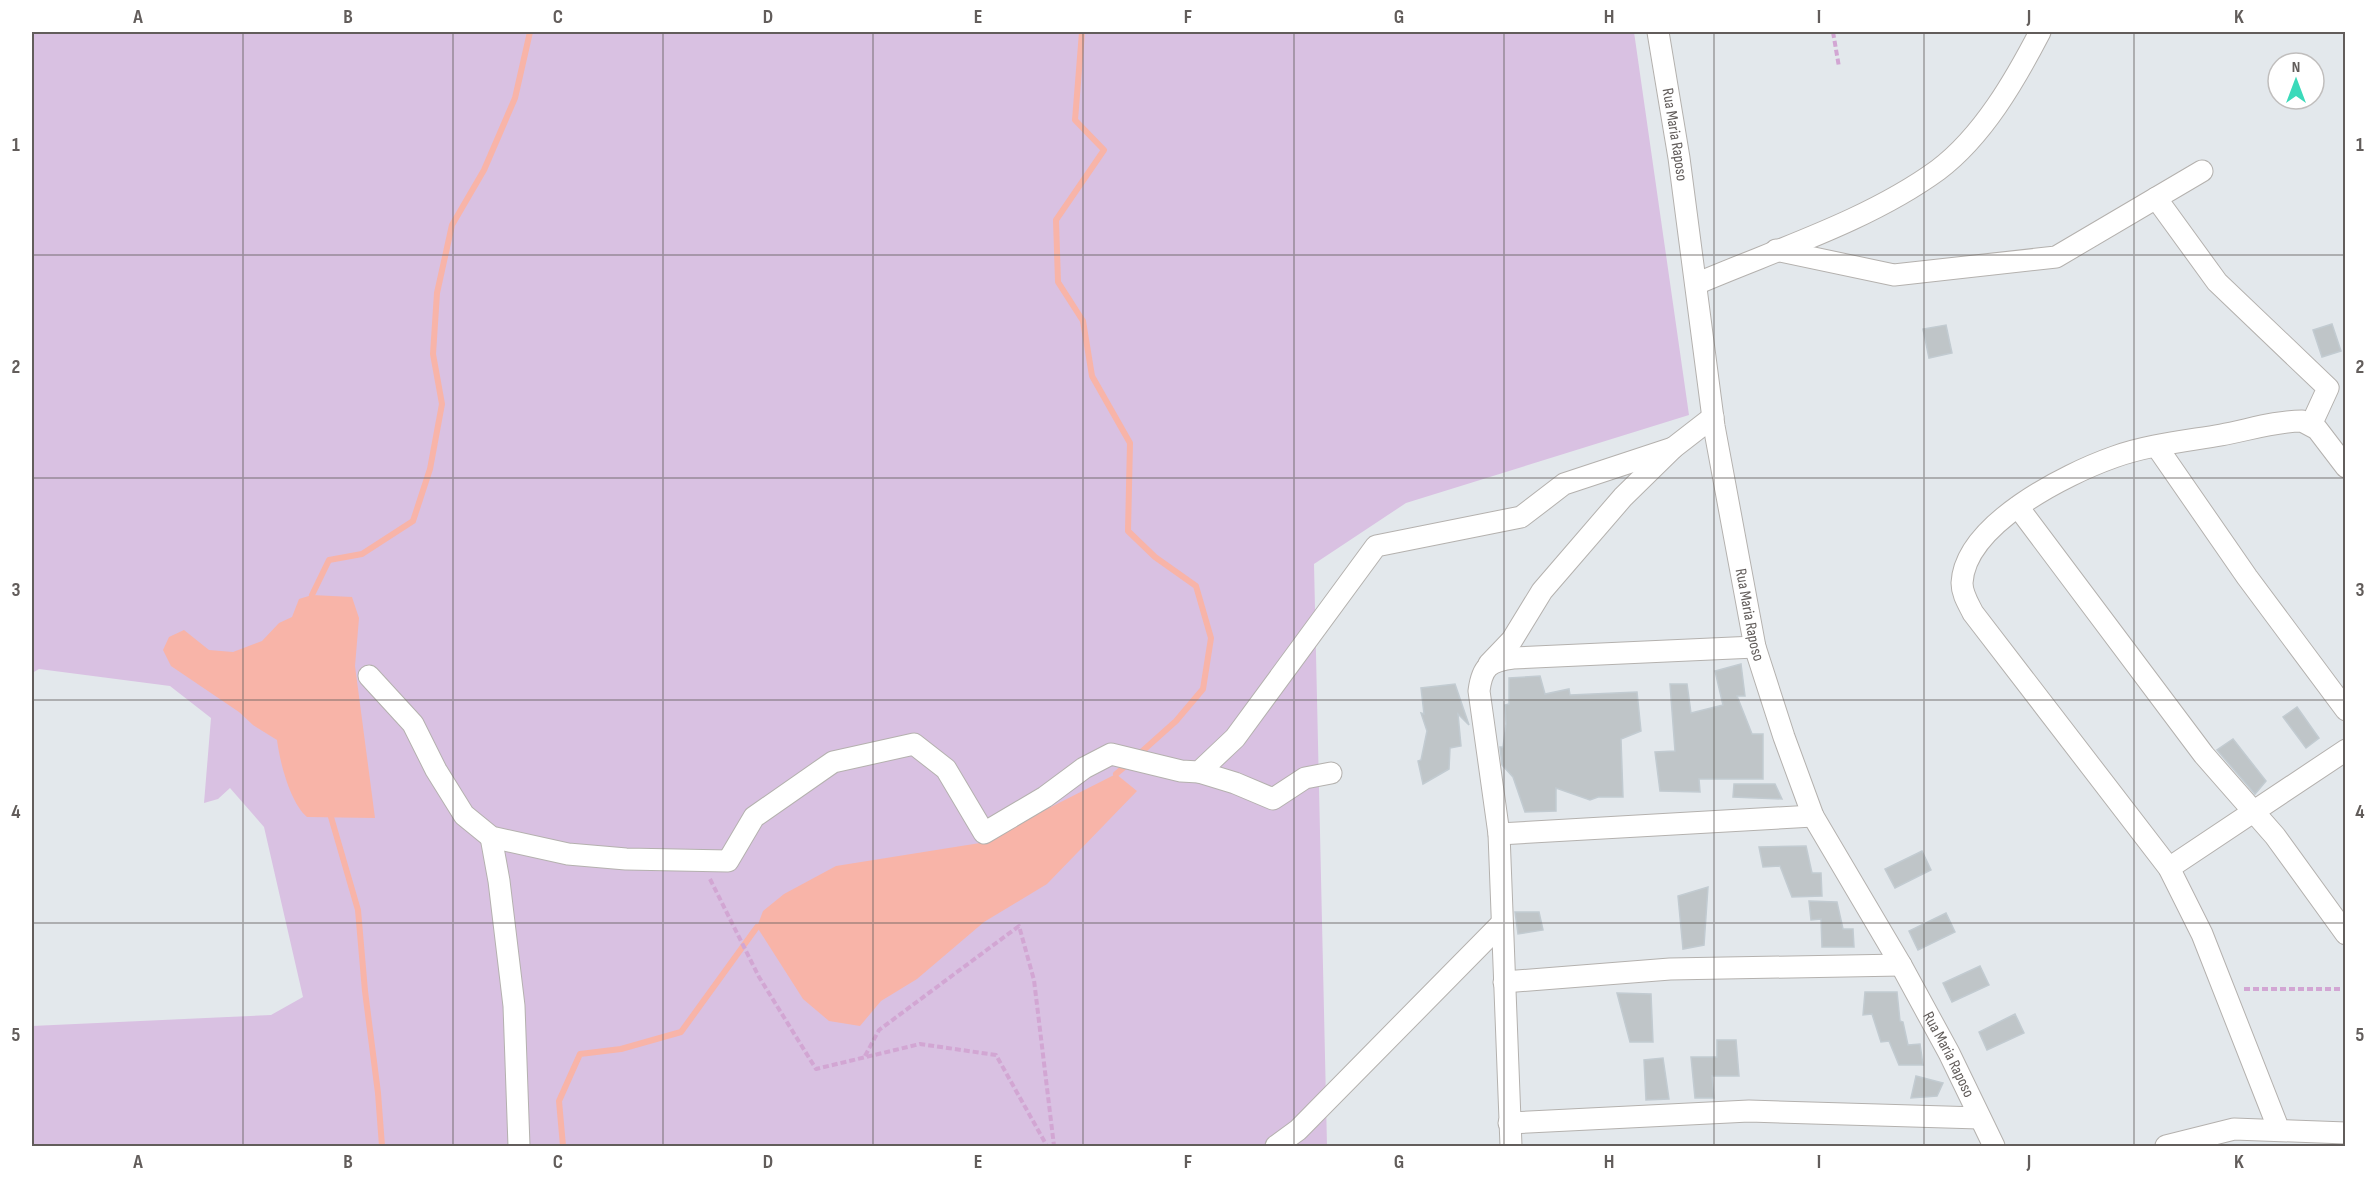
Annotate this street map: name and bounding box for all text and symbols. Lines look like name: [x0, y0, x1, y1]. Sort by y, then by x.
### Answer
text: A: [132, 5, 143, 29]
text: B: [343, 5, 353, 29]
text: C: [553, 5, 563, 29]
text: D: [763, 5, 773, 29]
text: E: [974, 5, 982, 29]
text: F: [1184, 5, 1192, 29]
text: G: [1394, 5, 1404, 29]
text: H: [1604, 5, 1614, 29]
text: I: [1817, 5, 1821, 29]
text: J: [2026, 5, 2031, 29]
text: K: [2234, 5, 2244, 29]
north arrow: [2266, 51, 2326, 111]
text: N: [2292, 58, 2300, 77]
street label: Rua Maria Raposo: [1658, 87, 1691, 182]
text: 1: [12, 133, 20, 157]
text: 1: [2356, 133, 2364, 157]
text: 2: [12, 355, 20, 379]
text: 2: [2356, 355, 2364, 379]
street label: Rua Maria Raposo: [1731, 567, 1768, 663]
text: 3: [12, 578, 21, 602]
text: 3: [2356, 578, 2365, 602]
text: 4: [11, 800, 21, 824]
text: 4: [2355, 800, 2365, 824]
street label: Rua Maria Raposo: [1919, 1008, 1979, 1100]
text: 5: [12, 1023, 21, 1047]
text: 5: [2356, 1023, 2365, 1047]
text: A: [132, 1150, 143, 1174]
text: B: [343, 1150, 353, 1174]
text: C: [553, 1150, 563, 1174]
text: D: [763, 1150, 773, 1174]
text: E: [974, 1150, 982, 1174]
text: F: [1184, 1150, 1192, 1174]
text: G: [1394, 1150, 1404, 1174]
text: H: [1604, 1150, 1614, 1174]
text: I: [1817, 1150, 1821, 1174]
text: J: [2026, 1150, 2031, 1174]
text: K: [2234, 1150, 2244, 1174]

